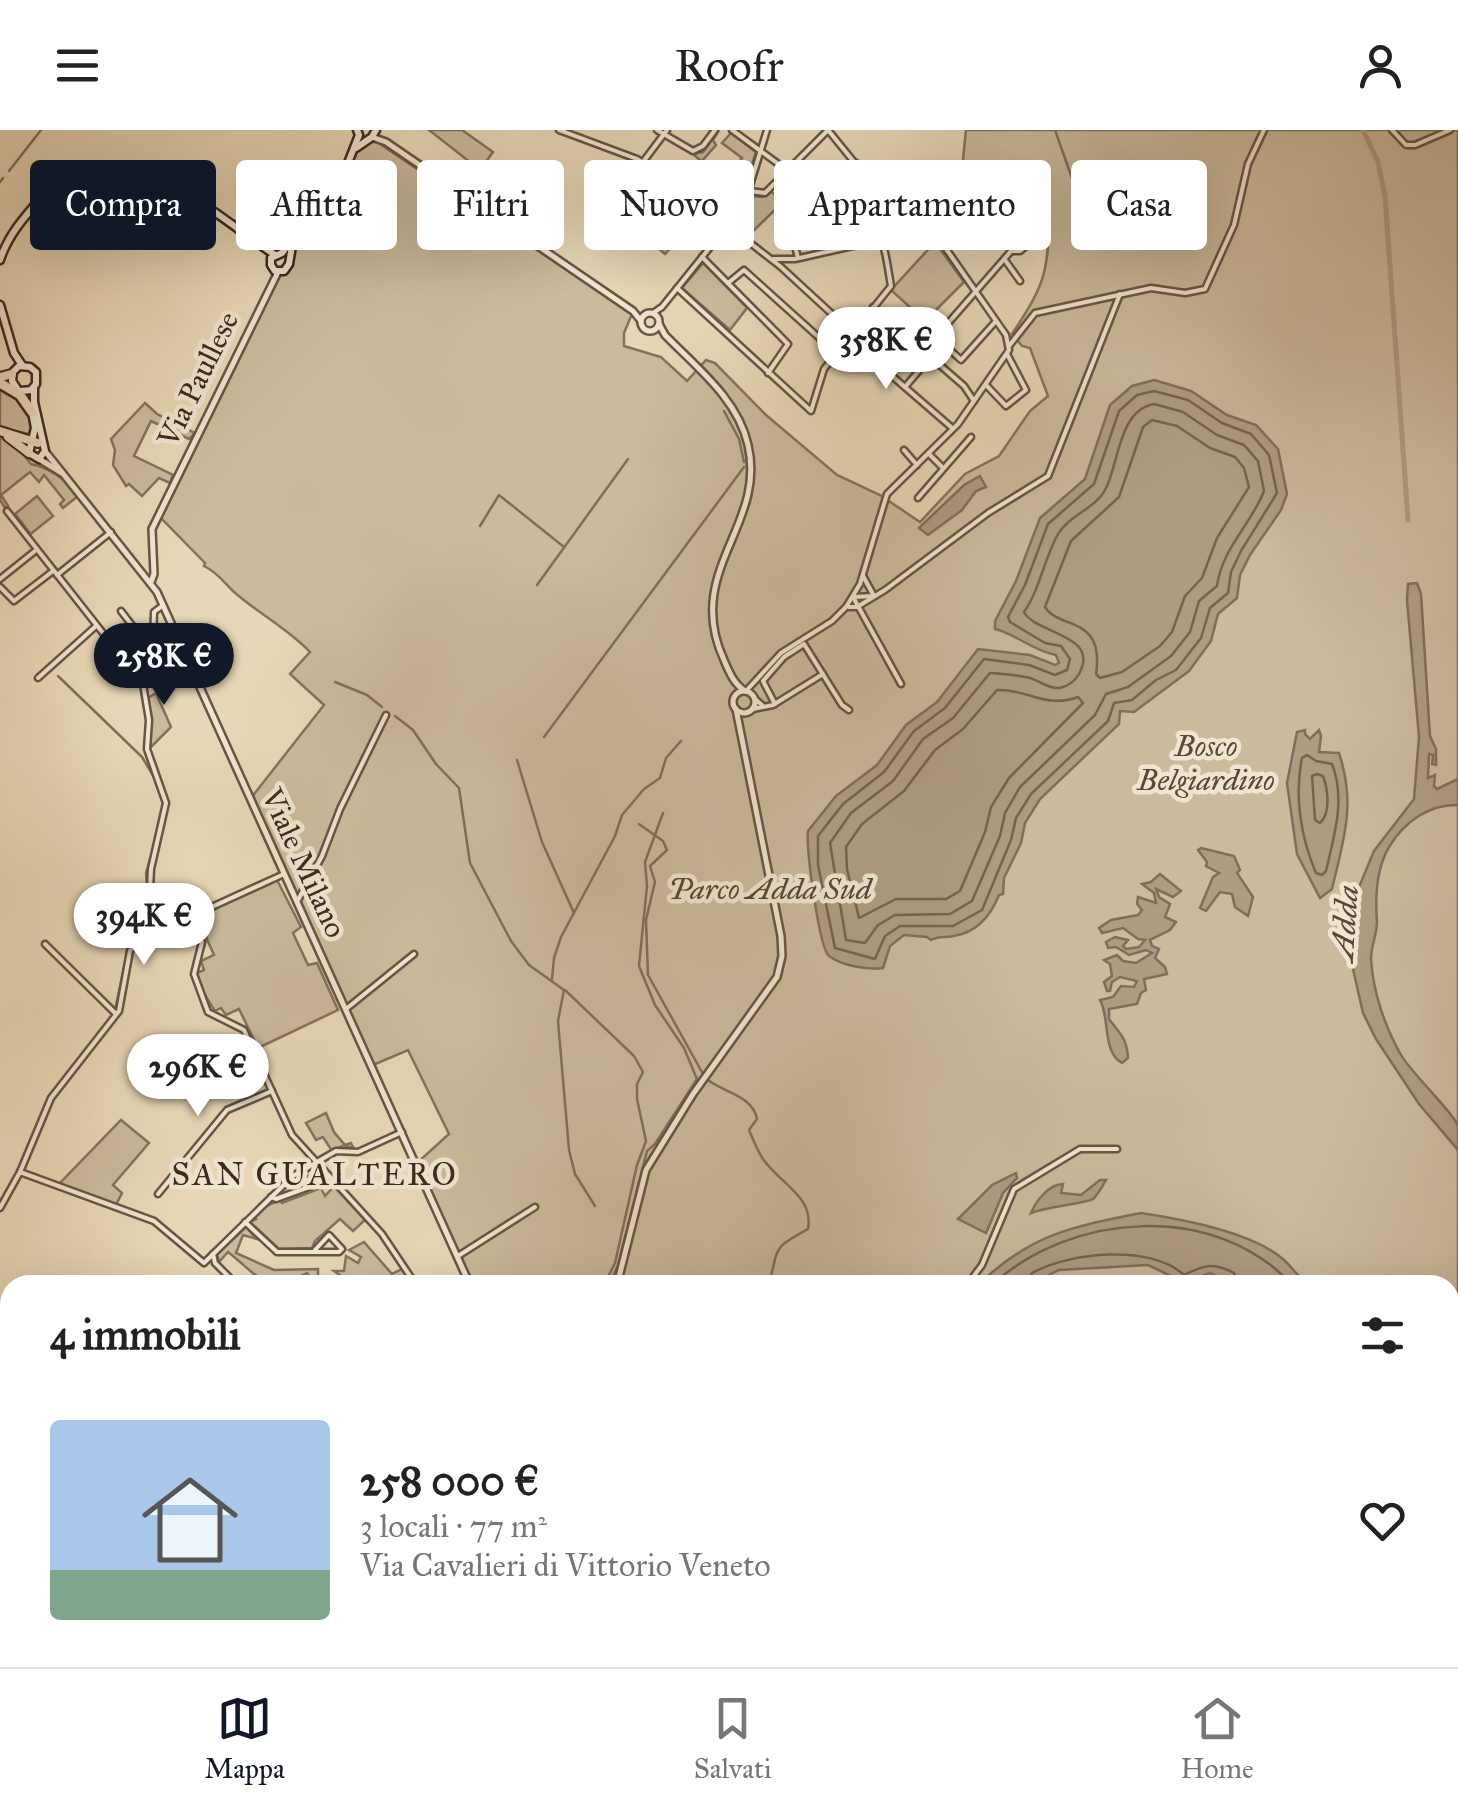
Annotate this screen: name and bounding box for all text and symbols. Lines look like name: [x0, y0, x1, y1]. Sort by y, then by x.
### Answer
icon: menu: [50, 38, 105, 93]
text: Roofr: [674, 38, 784, 93]
icon: person: [1353, 38, 1408, 93]
chip: Compra: [30, 160, 216, 250]
chip: Affitta: [236, 160, 397, 250]
chip: Filtri: [417, 160, 564, 250]
chip: Nuovo: [584, 160, 754, 250]
chip: Appartamento: [774, 160, 1051, 250]
chip: Casa: [1071, 160, 1207, 250]
street label: Via Paullese: [149, 306, 246, 453]
pin: 358K €: [805, 307, 967, 392]
text: 358K €: [839, 320, 933, 359]
pin: 258K €: [83, 623, 245, 708]
text: 258K €: [116, 636, 212, 675]
park label: Bosco Belgiardino: [1135, 728, 1275, 798]
street label: Viale Milano: [253, 782, 354, 943]
park label: Parco Adda Sud: [668, 871, 874, 907]
pin: 394K €: [63, 883, 225, 968]
water label: Adda: [1323, 884, 1367, 965]
text: 394K €: [96, 896, 192, 935]
pin: 296K €: [117, 1034, 279, 1119]
text: 296K €: [149, 1047, 247, 1086]
district label: SAN GUALTERO: [172, 1155, 458, 1194]
icon: filters: [1355, 1308, 1410, 1363]
text: 4 immobili: [50, 1309, 241, 1361]
text: 258 000 €: [360, 1455, 539, 1507]
icon: home: [130, 1460, 250, 1580]
icon: heart: [1355, 1493, 1410, 1548]
text: 3 locali · 77 m²: [360, 1507, 547, 1546]
text: Via Cavalieri di Vittorio Veneto: [360, 1546, 771, 1585]
tab: Mappa: [204, 1691, 285, 1786]
tab: Salvati: [694, 1691, 772, 1786]
tab: Home: [1180, 1691, 1254, 1786]

